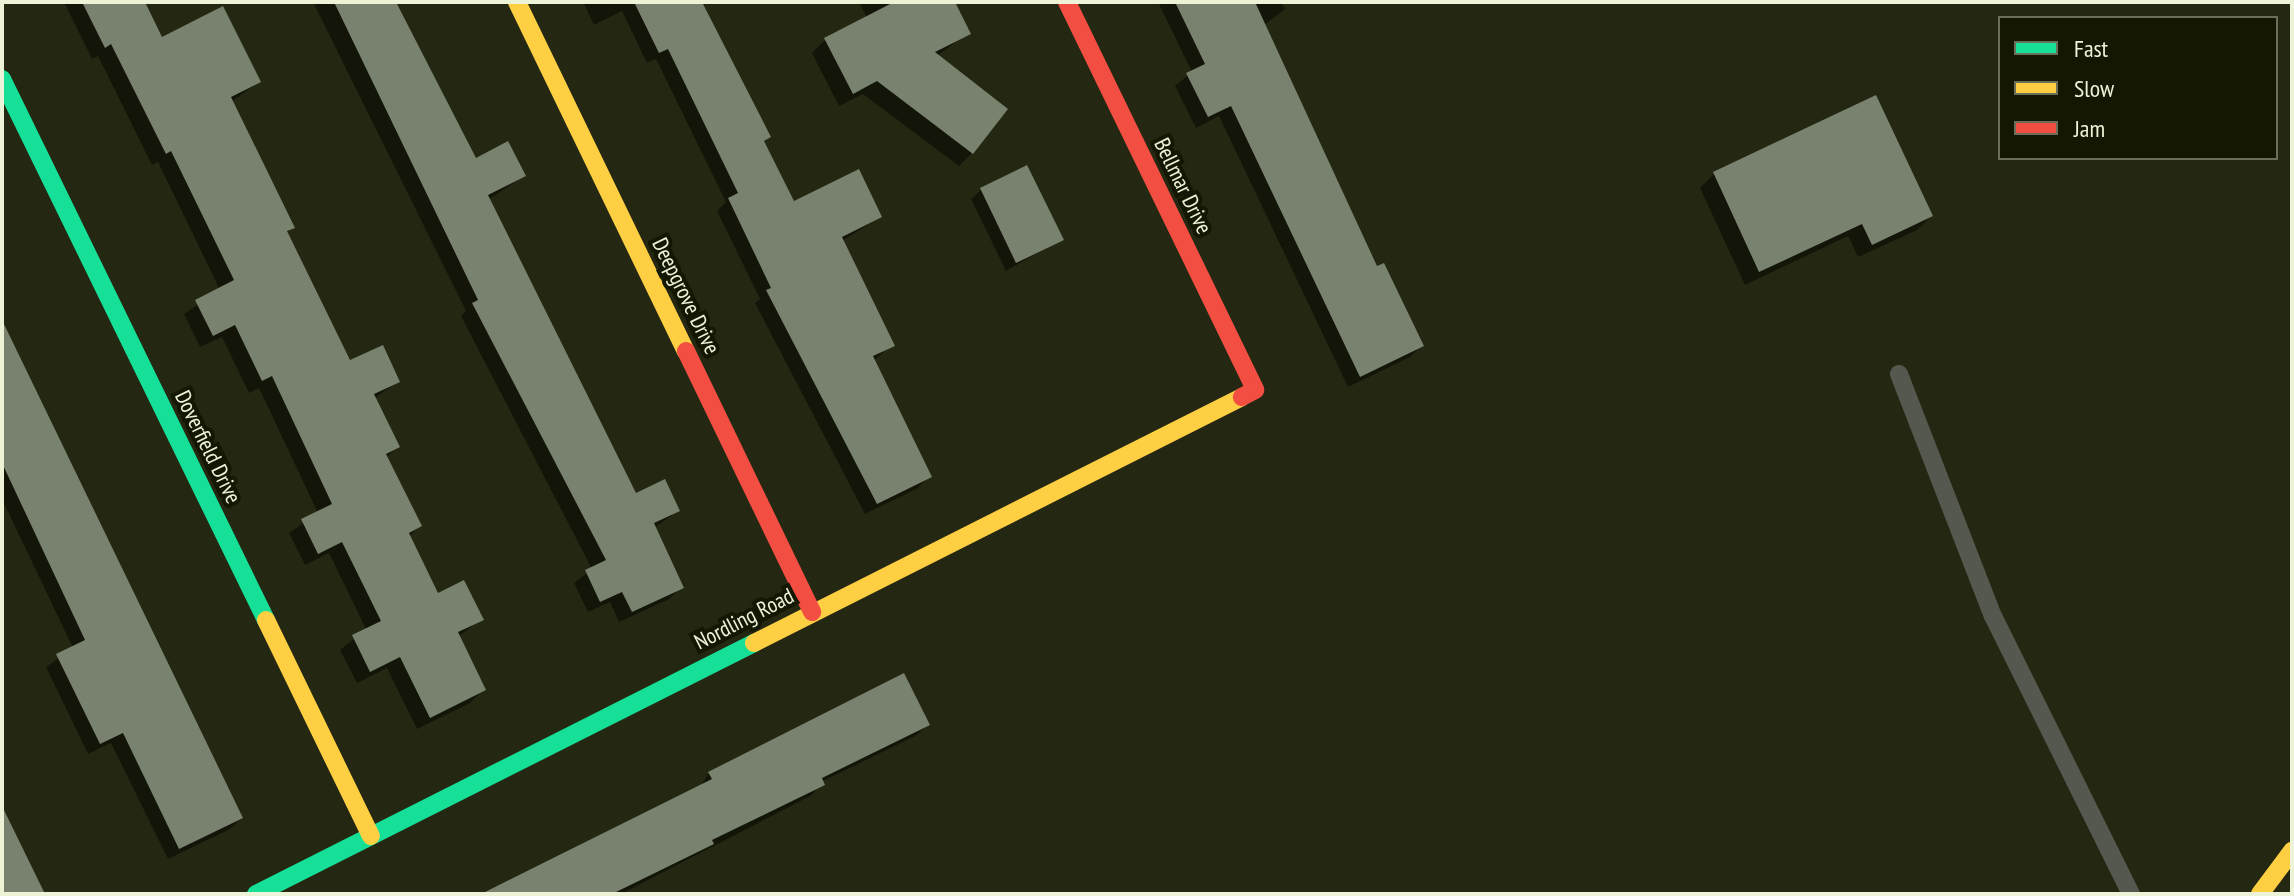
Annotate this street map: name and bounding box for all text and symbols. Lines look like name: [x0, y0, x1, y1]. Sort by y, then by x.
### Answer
legend: [1998, 16, 2278, 160]
text: Fast: [2074, 33, 2108, 64]
text: Slow: [2074, 73, 2114, 104]
text: Jam: [2074, 113, 2105, 144]
street label: Bellmar Drive: [1148, 134, 1218, 238]
street label: Deepgrove Drive: [646, 234, 726, 358]
street label: Doverfield Drive: [169, 386, 247, 508]
street label: Nordling Road: [690, 583, 798, 655]

